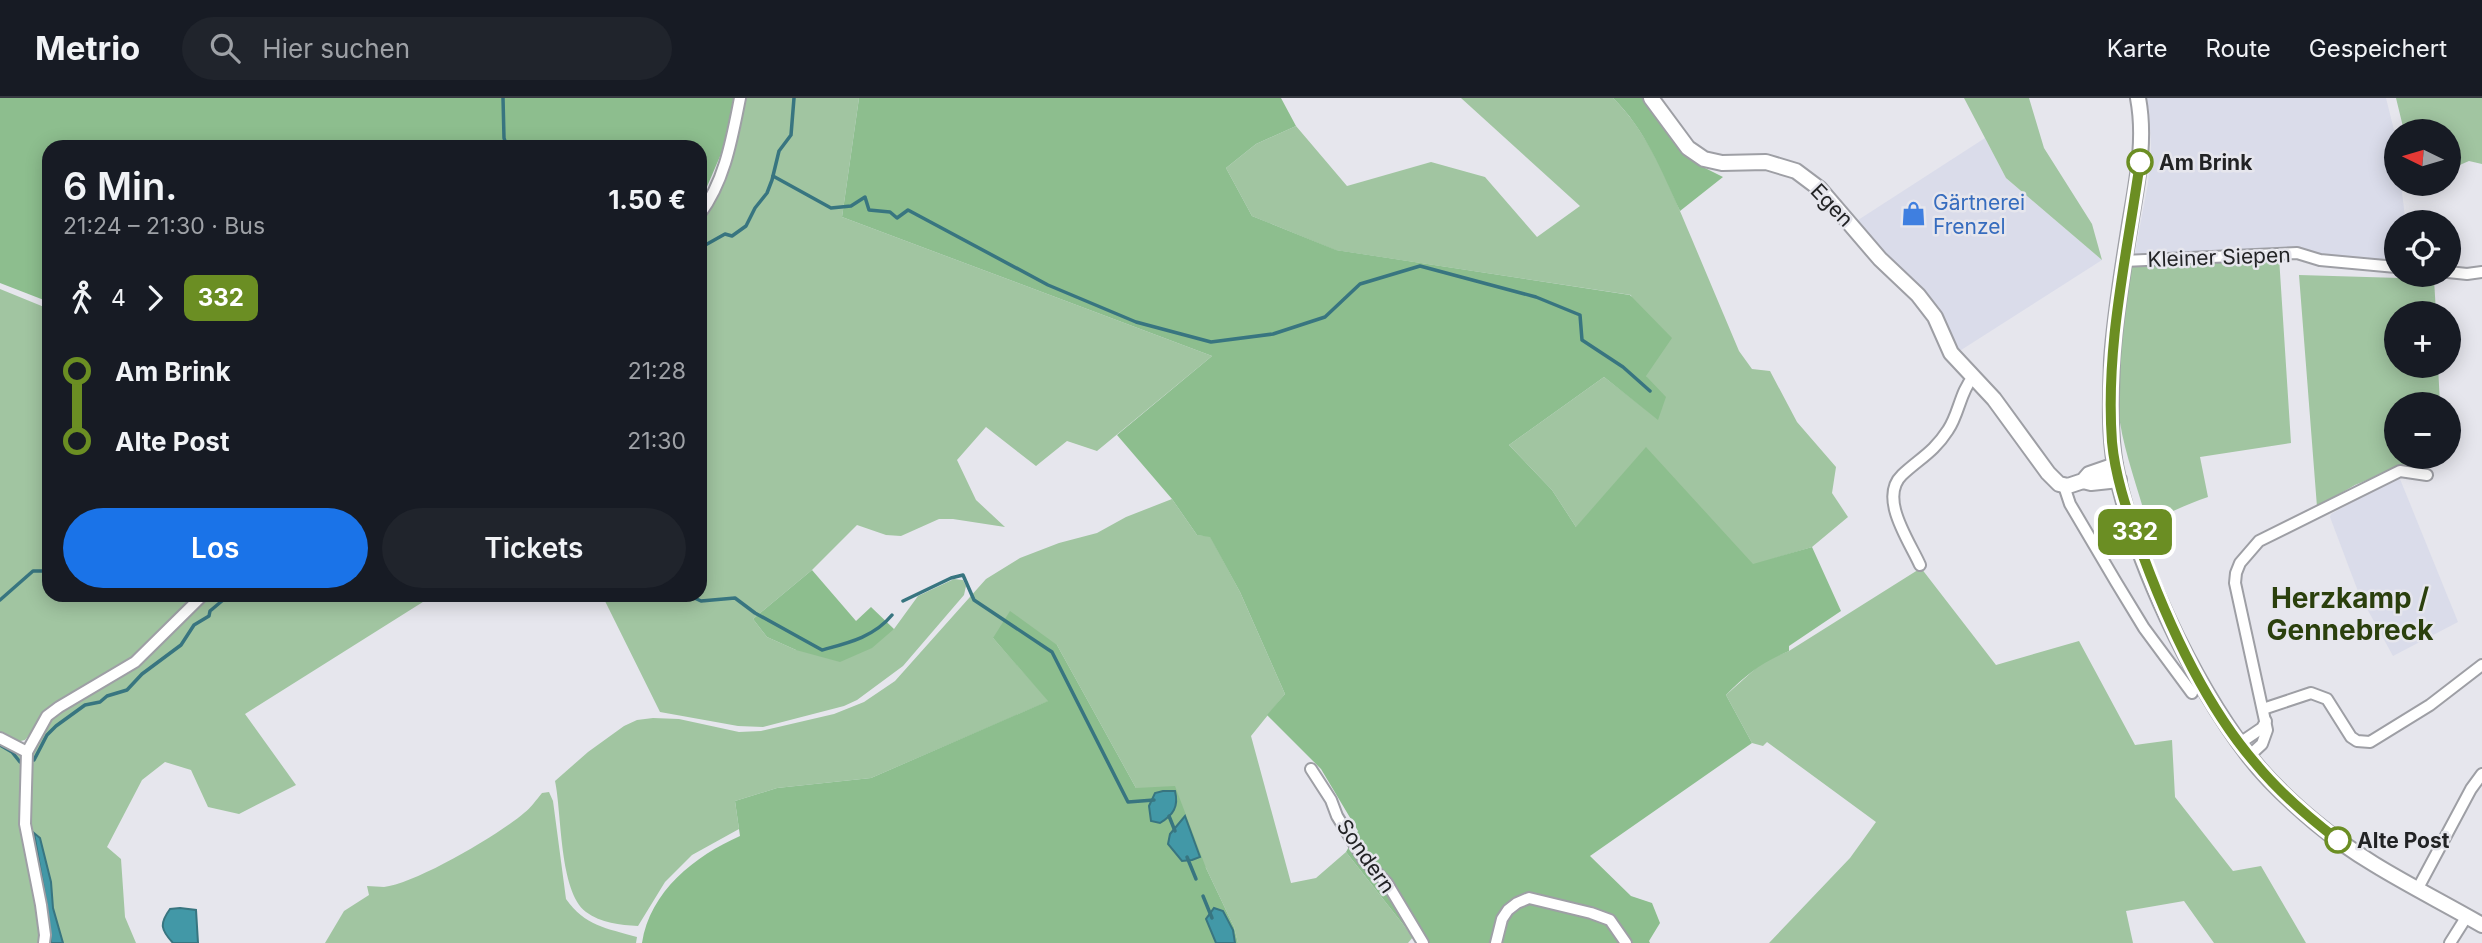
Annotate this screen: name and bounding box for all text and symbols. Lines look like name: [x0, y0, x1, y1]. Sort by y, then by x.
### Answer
search box: [182, 17, 672, 80]
text: Metrio: [35, 28, 140, 68]
icon: search: [206, 29, 244, 67]
text: Hier suchen: [262, 33, 410, 64]
text: Karte: [2107, 34, 2167, 63]
text: Route: [2205, 34, 2271, 63]
text: Gespeichert: [2309, 34, 2447, 63]
north arrow: [2384, 119, 2460, 196]
map controls: [2384, 119, 2461, 469]
marker: Am Brink: [2127, 149, 2153, 175]
place label: Am Brink: [2159, 150, 2253, 175]
text: 6 Min.: [63, 163, 177, 209]
street label: Egen: [1806, 178, 1858, 232]
text: 1.50 €: [608, 184, 686, 215]
place label: Gärtnerei Frenzel: [1933, 190, 2025, 239]
shop icon: Gärtnerei Frenzel: [1899, 200, 1927, 228]
button: locate: [2384, 210, 2461, 287]
text: 21:24 – 21:30 · Bus: [63, 212, 265, 240]
street label: Kleiner Siepen: [2147, 242, 2291, 272]
icon: walk: [63, 279, 101, 317]
icon: forward: [136, 279, 174, 317]
text: 332: [198, 283, 244, 312]
text: 4: [111, 284, 126, 312]
button: +: [2384, 301, 2461, 378]
text: Am Brink: [115, 356, 231, 387]
text: 21:28: [628, 357, 686, 385]
button: −: [2384, 392, 2461, 469]
text: Alte Post: [115, 426, 229, 457]
text: 21:30: [627, 427, 686, 455]
button: Los: [63, 508, 368, 588]
button: Tickets: [382, 508, 686, 588]
line badge: 332: [2095, 509, 2175, 555]
text: 332: [2112, 517, 2158, 546]
district label: Herzkamp / Gennebreck: [2266, 581, 2434, 647]
street label: Sondern: [1332, 814, 1400, 898]
marker: Alte Post: [2325, 827, 2351, 853]
place label: Alte Post: [2357, 828, 2450, 853]

